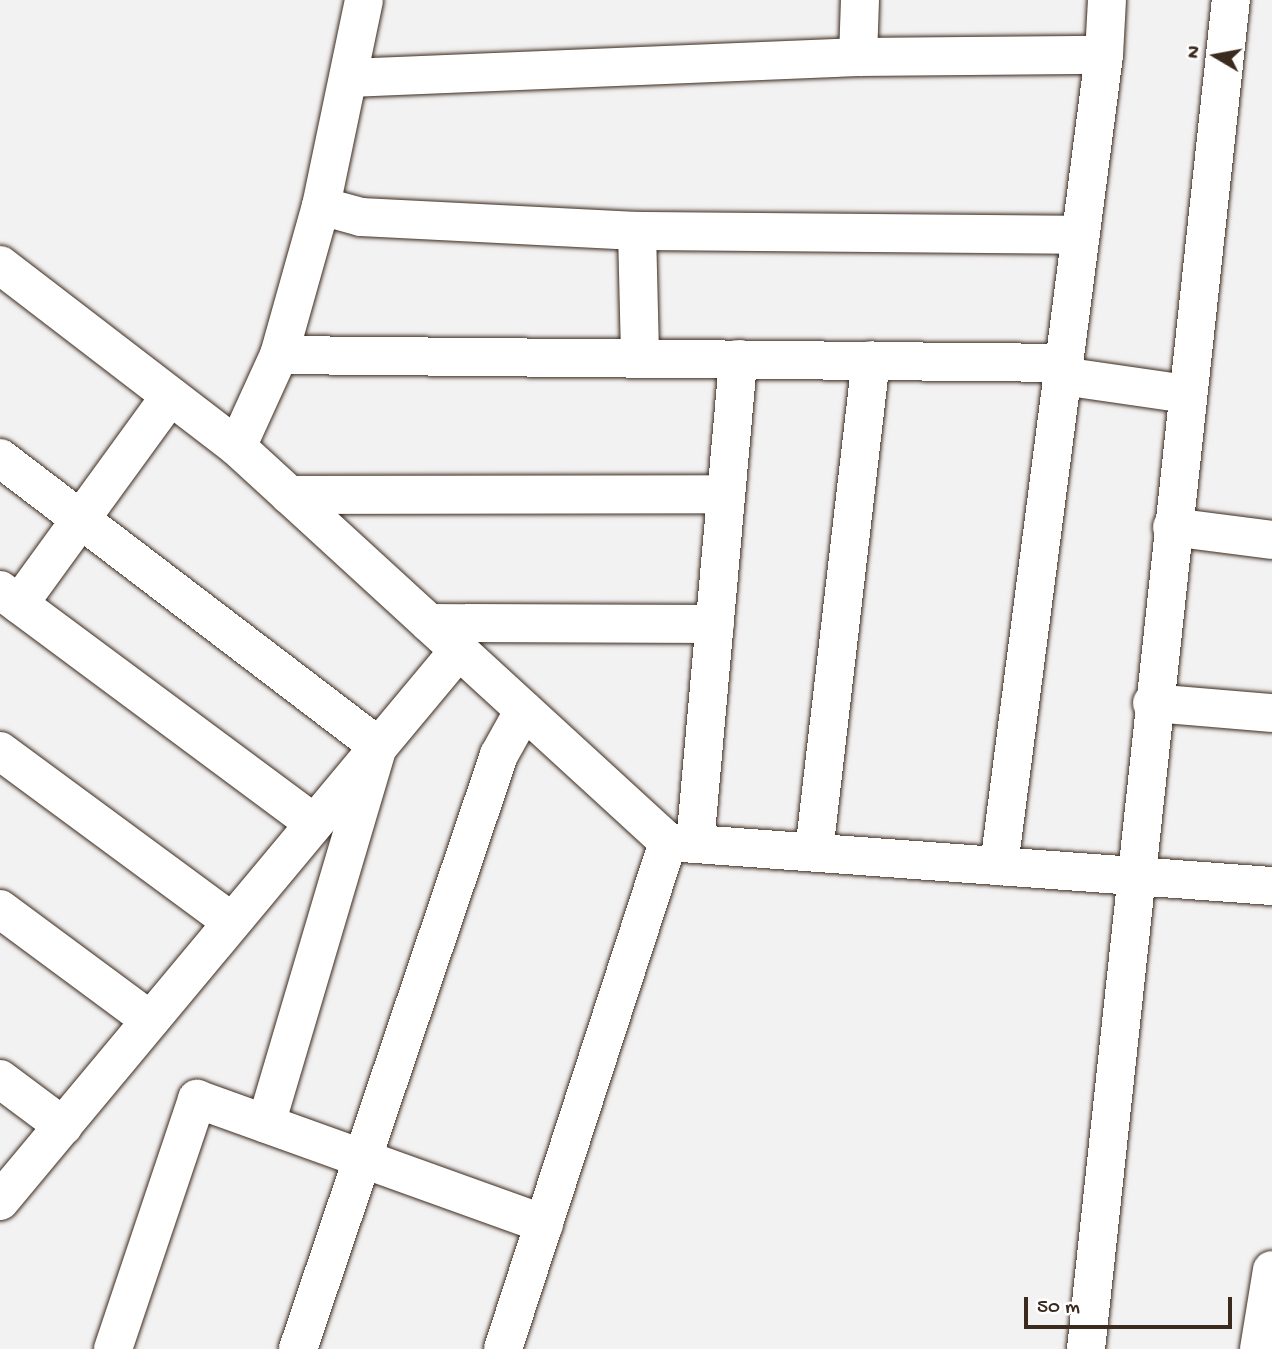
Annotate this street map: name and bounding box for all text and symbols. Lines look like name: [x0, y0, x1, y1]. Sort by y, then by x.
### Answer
north arrow: [1181, 21, 1251, 91]
text: N: [1182, 44, 1207, 60]
scale bar: [1027, 1282, 1235, 1326]
text: 50 m: [1037, 1296, 1080, 1321]

